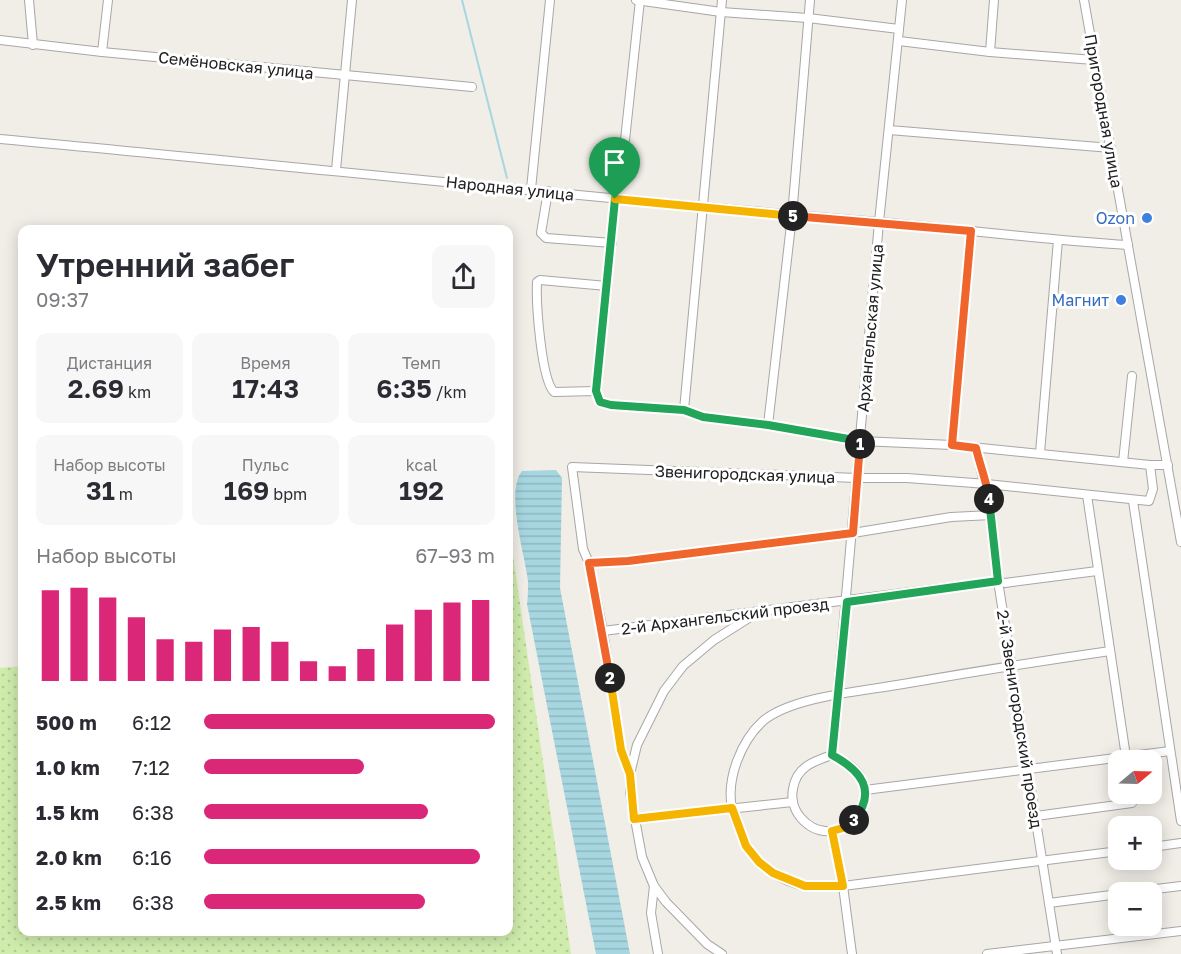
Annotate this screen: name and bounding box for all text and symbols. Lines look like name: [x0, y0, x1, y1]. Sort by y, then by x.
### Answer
street label: Пригородная улица: [1081, 32, 1127, 190]
street label: Семёновская улица: [157, 47, 315, 83]
pin: [589, 137, 640, 199]
icon: arrive: [598, 146, 631, 179]
street label: Народная улица: [445, 171, 575, 205]
pin: 5: [778, 201, 808, 231]
text: 5: [788, 206, 798, 226]
place label: Ozon: [1096, 208, 1135, 228]
marker: Ozon: [1140, 211, 1154, 225]
street label: Архангельская улица: [853, 243, 887, 413]
text: Утренний забег: [36, 245, 294, 284]
button: share: [432, 245, 495, 308]
text: 09:37: [36, 287, 89, 311]
place label: Магнит: [1051, 290, 1109, 310]
marker: Магнит: [1114, 293, 1128, 307]
text: Дистанция: [67, 353, 152, 373]
text: Время: [240, 353, 291, 373]
text: Темп: [402, 353, 441, 373]
text: 2.69: [68, 373, 124, 404]
text: 17:43: [232, 373, 299, 404]
text: 6:35: [376, 373, 432, 404]
text: km: [124, 382, 151, 402]
text: /km: [432, 382, 467, 402]
pin: 1: [845, 429, 875, 459]
text: 1: [856, 434, 864, 454]
text: Набор высоты: [53, 455, 166, 475]
text: Пульс: [242, 455, 289, 475]
text: kcal: [406, 455, 437, 475]
street label: Звенигородская улица: [654, 461, 836, 487]
text: 31: [86, 475, 115, 506]
text: 169: [224, 475, 269, 506]
text: 192: [399, 475, 444, 506]
text: m: [115, 484, 133, 504]
text: bpm: [269, 484, 307, 504]
pin: 4: [974, 484, 1004, 514]
text: 4: [984, 489, 994, 509]
text: Набор высоты: [36, 543, 177, 567]
text: 67–93 m: [415, 543, 495, 567]
street label: 2-й Архангельский проезд: [620, 593, 830, 639]
street label: 2-й Звенигородский проезд: [993, 608, 1047, 830]
pin: 2: [595, 663, 625, 693]
text: 2: [605, 668, 615, 688]
text: 500 m: [36, 710, 97, 734]
text: 6:12: [132, 710, 171, 734]
north arrow: [1108, 750, 1162, 804]
map controls: [1108, 750, 1162, 936]
text: 1.0 km: [36, 755, 100, 779]
text: 7:12: [132, 755, 170, 779]
text: 1.5 km: [36, 800, 99, 824]
text: 6:38: [132, 800, 174, 824]
pin: 3: [839, 805, 869, 835]
text: 3: [849, 810, 859, 830]
button: +: [1108, 816, 1162, 870]
text: 2.0 km: [36, 845, 102, 869]
text: 6:16: [132, 845, 172, 869]
button: −: [1108, 882, 1162, 936]
text: 2.5 km: [36, 890, 101, 914]
text: 6:38: [132, 890, 174, 914]

